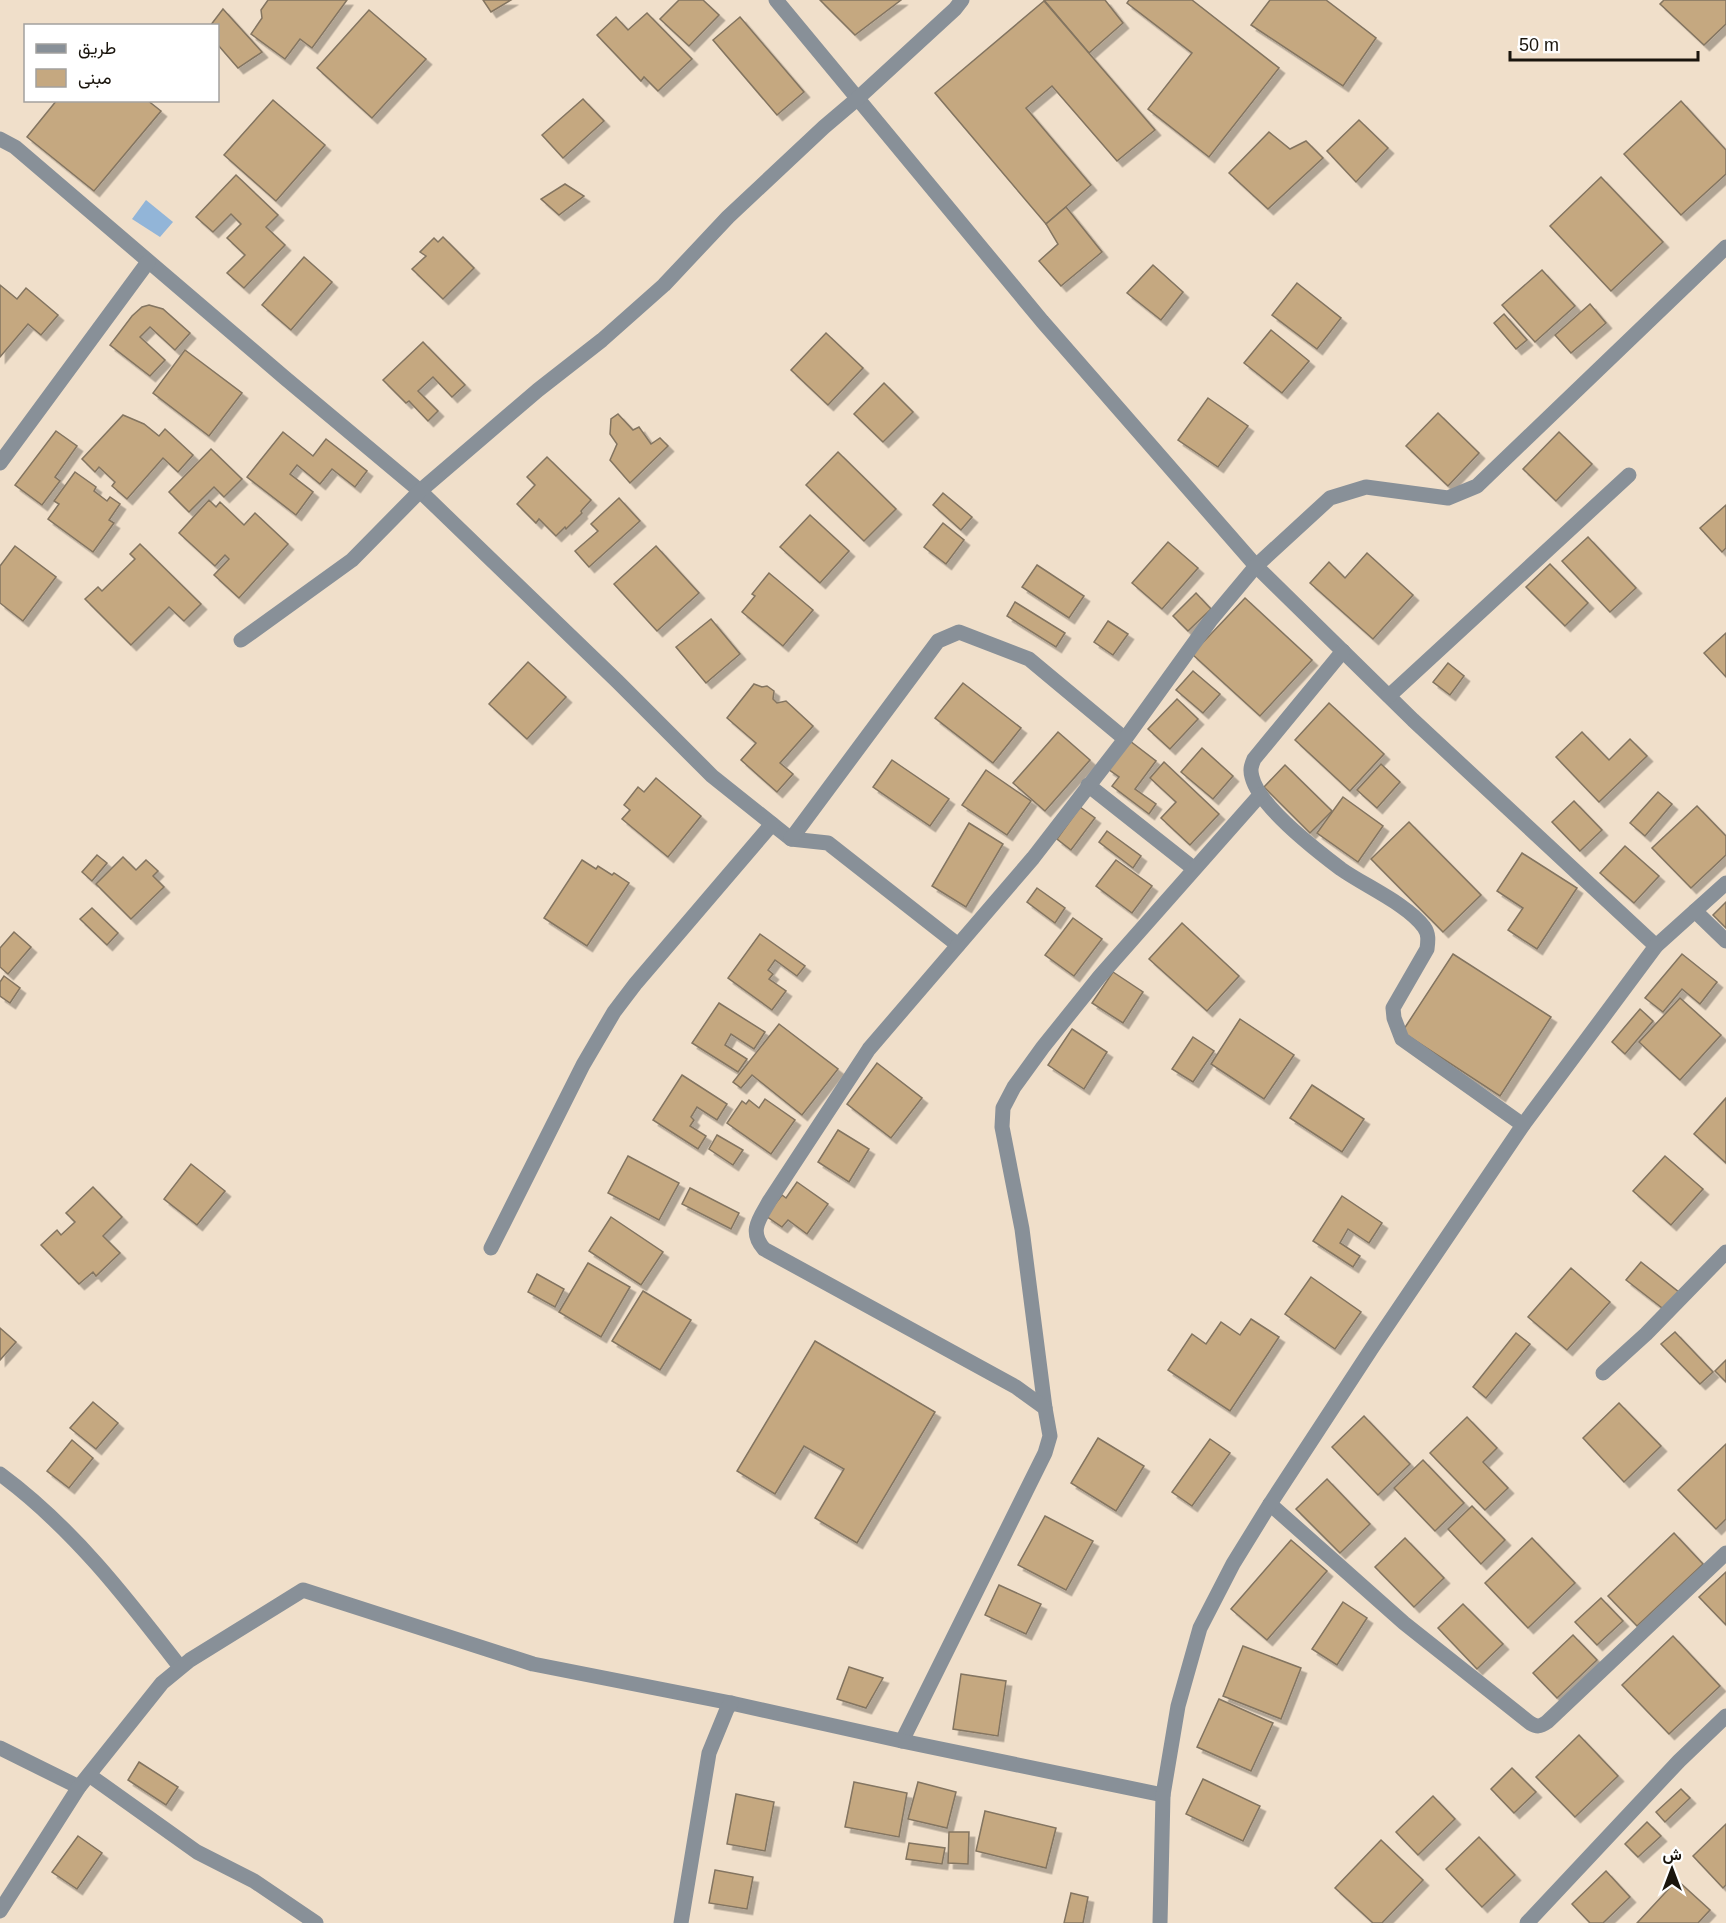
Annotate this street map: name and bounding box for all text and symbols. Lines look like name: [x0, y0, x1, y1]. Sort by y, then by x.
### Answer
legend: [24, 24, 219, 102]
scale bar: [1510, 24, 1698, 62]
text: 50 m: [1519, 35, 1559, 55]
text: طريق: [78, 38, 116, 59]
text: مبنى: [78, 68, 112, 89]
north arrow: [1642, 1839, 1702, 1899]
text: ش: [1662, 1846, 1682, 1864]

